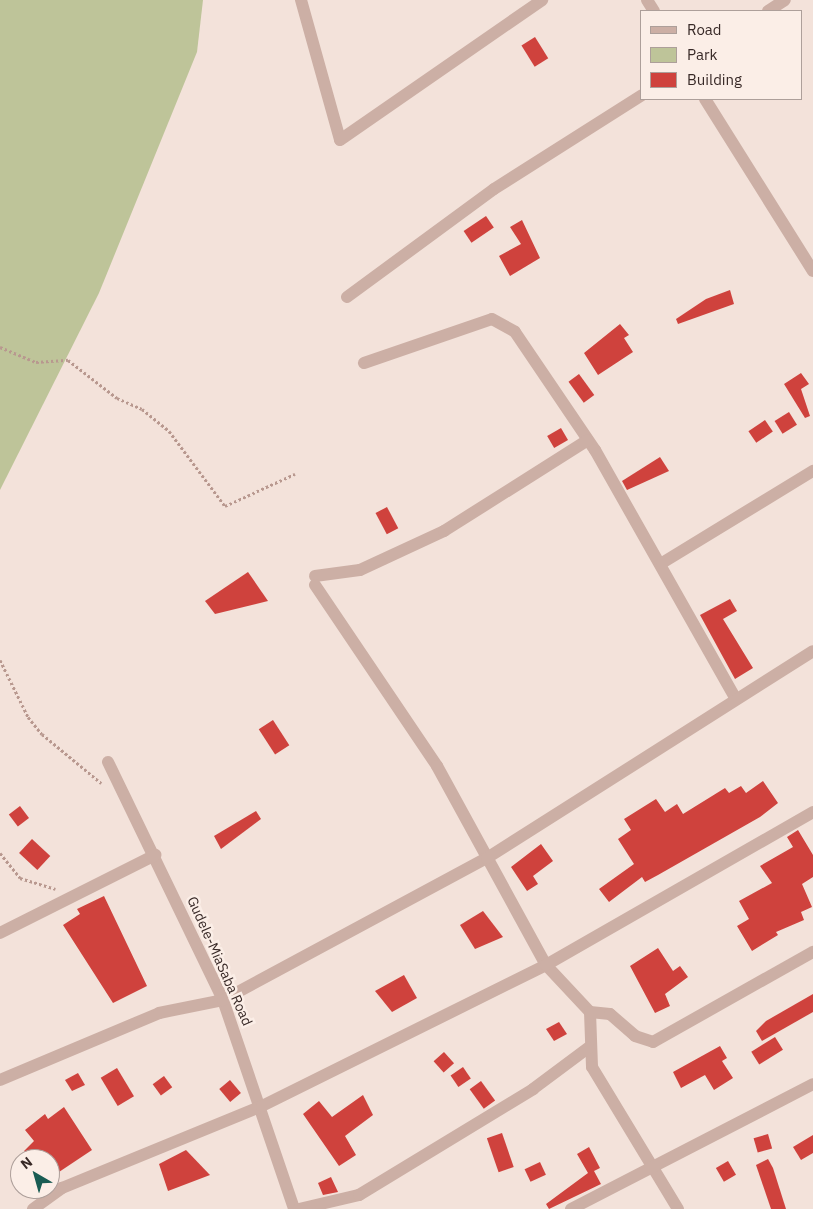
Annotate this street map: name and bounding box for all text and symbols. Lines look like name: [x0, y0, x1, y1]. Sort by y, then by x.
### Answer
legend: [640, 10, 803, 100]
text: Road: [687, 20, 722, 39]
text: Park: [687, 45, 717, 64]
text: Building: [687, 70, 742, 89]
street label: Gudele-MiaSaba Road: [184, 894, 256, 1028]
north arrow: [10, 1149, 60, 1199]
text: N: [17, 1153, 36, 1173]

